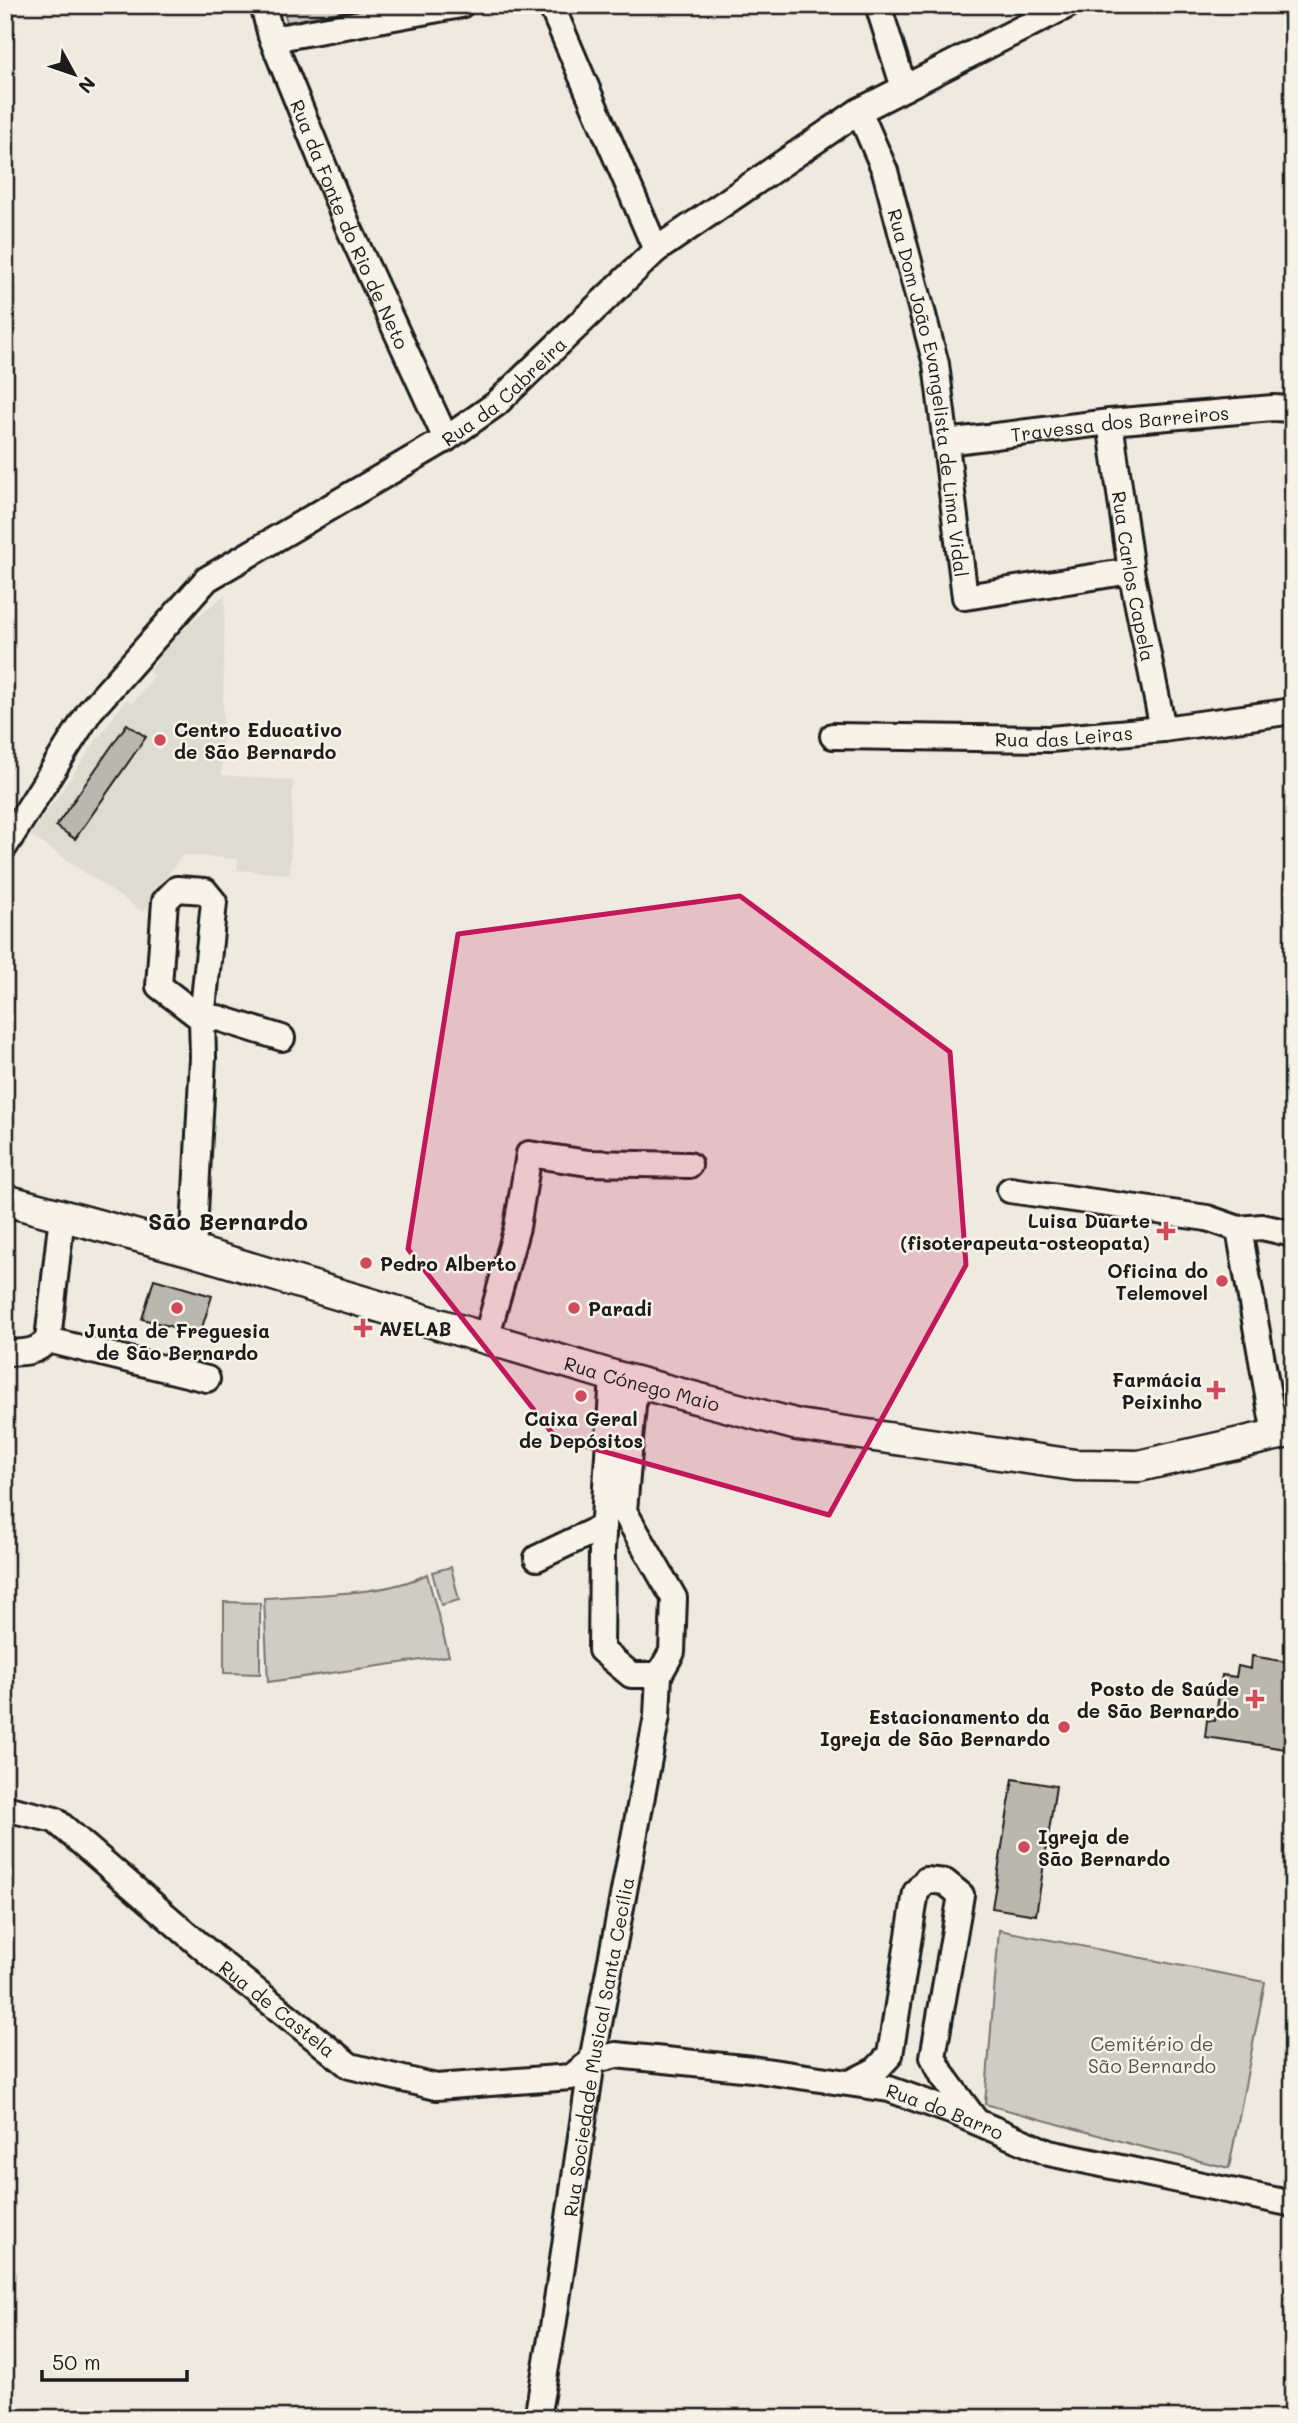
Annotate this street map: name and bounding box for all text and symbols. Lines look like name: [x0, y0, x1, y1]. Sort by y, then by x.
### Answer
north arrow: [38, 38, 108, 108]
text: N: [73, 72, 102, 99]
street label: Rua da Fonte do Rio de Neto: [285, 96, 415, 353]
street label: Rua Dom João Evangelista de Lima Vidal: [883, 206, 975, 578]
street label: Rua da Cabreira: [436, 331, 571, 451]
street label: Travessa dos Barreiros: [1009, 399, 1230, 446]
street label: Rua Carlos Capela: [1107, 489, 1161, 663]
place label: Centro Educativo de São Bernardo: [174, 717, 342, 764]
street label: Rua das Leiras: [995, 719, 1134, 752]
marker: Centro Educativo de São Bernardo: [152, 732, 168, 748]
district label: São Bernardo: [148, 1206, 308, 1236]
place label: Luisa Duarte (fisoterapeuta-osteopata): [900, 1208, 1150, 1255]
marker: Luisa Duarte (fisoterapeuta-osteopata): [1156, 1221, 1176, 1241]
place label: Pedro Alberto: [380, 1251, 516, 1276]
marker: Pedro Alberto: [358, 1255, 374, 1271]
place label: Oficina do Telemovel: [1107, 1258, 1208, 1305]
marker: Oficina do Telemovel: [1214, 1273, 1230, 1289]
place label: Paradi: [588, 1296, 653, 1321]
marker: Junta de Freguesia de São Bernardo: [169, 1300, 185, 1316]
marker: Paradi: [566, 1300, 582, 1316]
place label: AVELAB: [379, 1316, 451, 1341]
place label: Junta de Freguesia de São Bernardo: [84, 1318, 270, 1365]
marker: AVELAB: [353, 1318, 373, 1338]
street label: Rua Cónego Maio: [561, 1350, 723, 1416]
place label: Farmácia Peixinho: [1112, 1367, 1202, 1414]
marker: Farmácia Peixinho: [1208, 1382, 1224, 1398]
marker: Caixa Geral de Depósitos: [573, 1388, 589, 1404]
place label: Caixa Geral de Depósitos: [519, 1406, 643, 1453]
place label: Posto de Saúde de São Bernardo: [1077, 1676, 1239, 1723]
marker: Posto de Saúde de São Bernardo: [1245, 1689, 1265, 1709]
place label: Estacionamento da Igreja de São Bernardo: [820, 1704, 1050, 1751]
marker: Estacionamento da Igreja de São Bernardo: [1056, 1719, 1072, 1735]
place label: Igreja de São Bernardo: [1038, 1824, 1170, 1871]
marker: Igreja de São Bernardo: [1016, 1839, 1032, 1855]
street label: Rua Sociedade Musical Santa Cecília: [557, 1875, 639, 2218]
street label: Rua de Castela: [214, 1954, 341, 2062]
park label: Cemitério de São Bernardo: [1088, 2031, 1216, 2078]
street label: Rua do Barro: [883, 2077, 1008, 2145]
scale bar: [42, 2339, 187, 2383]
text: 50 m: [52, 2348, 101, 2375]

